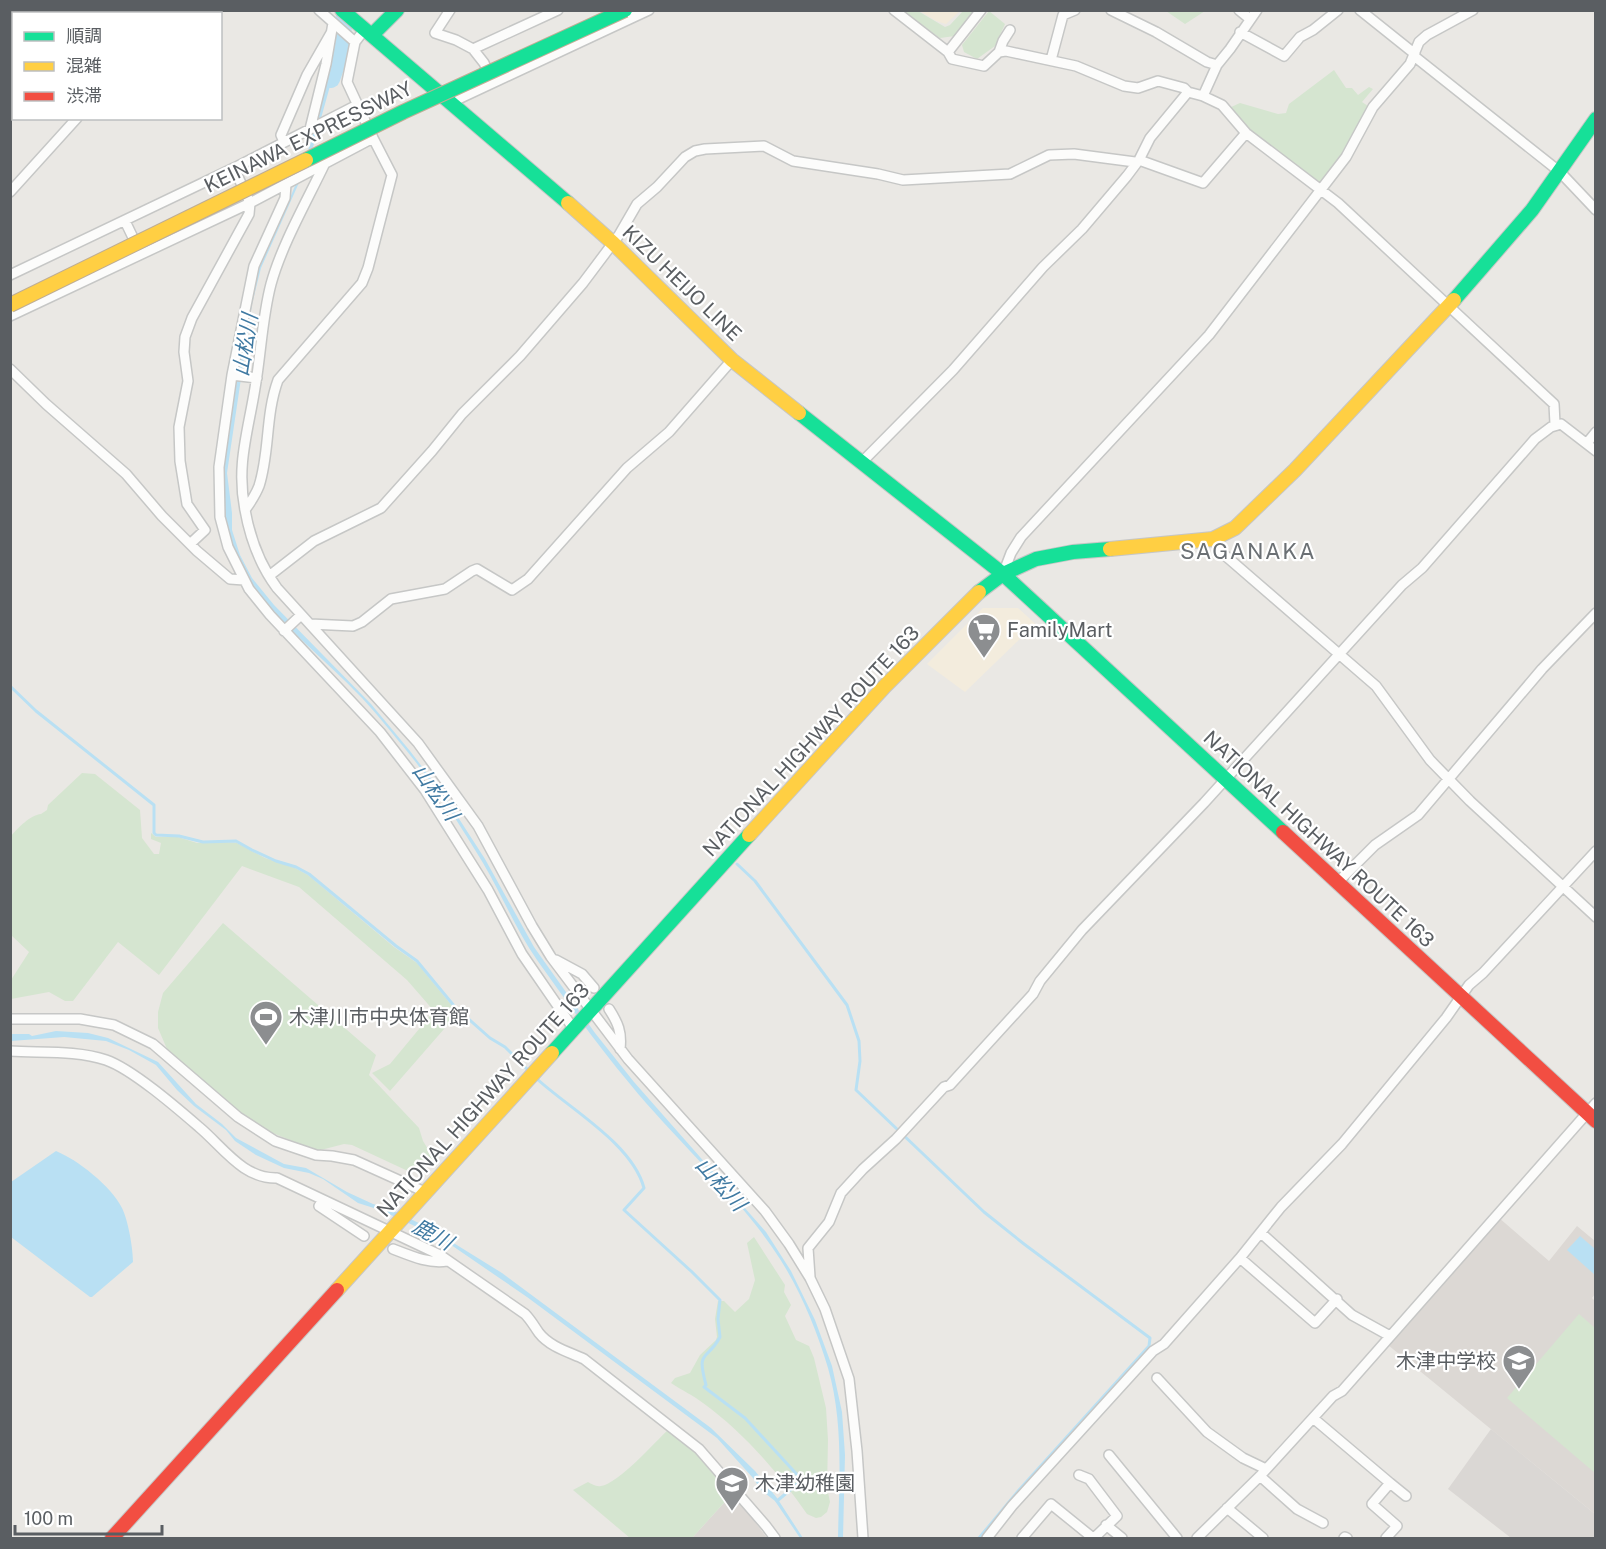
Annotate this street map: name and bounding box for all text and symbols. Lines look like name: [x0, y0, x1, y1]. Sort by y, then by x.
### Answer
legend: [12, 12, 222, 120]
text: 順調: [66, 25, 102, 46]
text: 混雑: [66, 55, 102, 76]
street label: KEINAWA EXPRESSWAY: [200, 76, 416, 198]
text: 渋滞: [66, 85, 102, 106]
street label: KIZU HEIJO LINE: [617, 220, 747, 346]
water label: 山松川: [228, 310, 263, 378]
district label: SAGANAKA: [1180, 538, 1316, 564]
supermarket icon: FamilyMart: [966, 612, 1002, 659]
place label: FamilyMart: [1007, 618, 1113, 642]
street label: NATIONAL HIGHWAY ROUTE 163: [698, 621, 924, 861]
street label: NATIONAL HIGHWAY ROUTE 163: [1199, 726, 1439, 952]
water label: 山松川: [408, 759, 465, 827]
street label: NATIONAL HIGHWAY ROUTE 163: [372, 978, 594, 1222]
sports icon: 木津川市中央体育館: [248, 999, 284, 1046]
place label: 木津川市中央体育館: [289, 1005, 469, 1029]
water label: 山松川: [691, 1152, 753, 1217]
water label: 鹿川: [409, 1213, 459, 1256]
school or university icon: 木津中学校: [1501, 1343, 1537, 1390]
place label: 木津中学校: [1396, 1349, 1496, 1373]
school or university icon: 木津幼稚園: [714, 1465, 750, 1512]
place label: 木津幼稚園: [755, 1471, 855, 1495]
scale bar: [15, 1498, 162, 1536]
text: 100 m: [24, 1508, 73, 1529]

